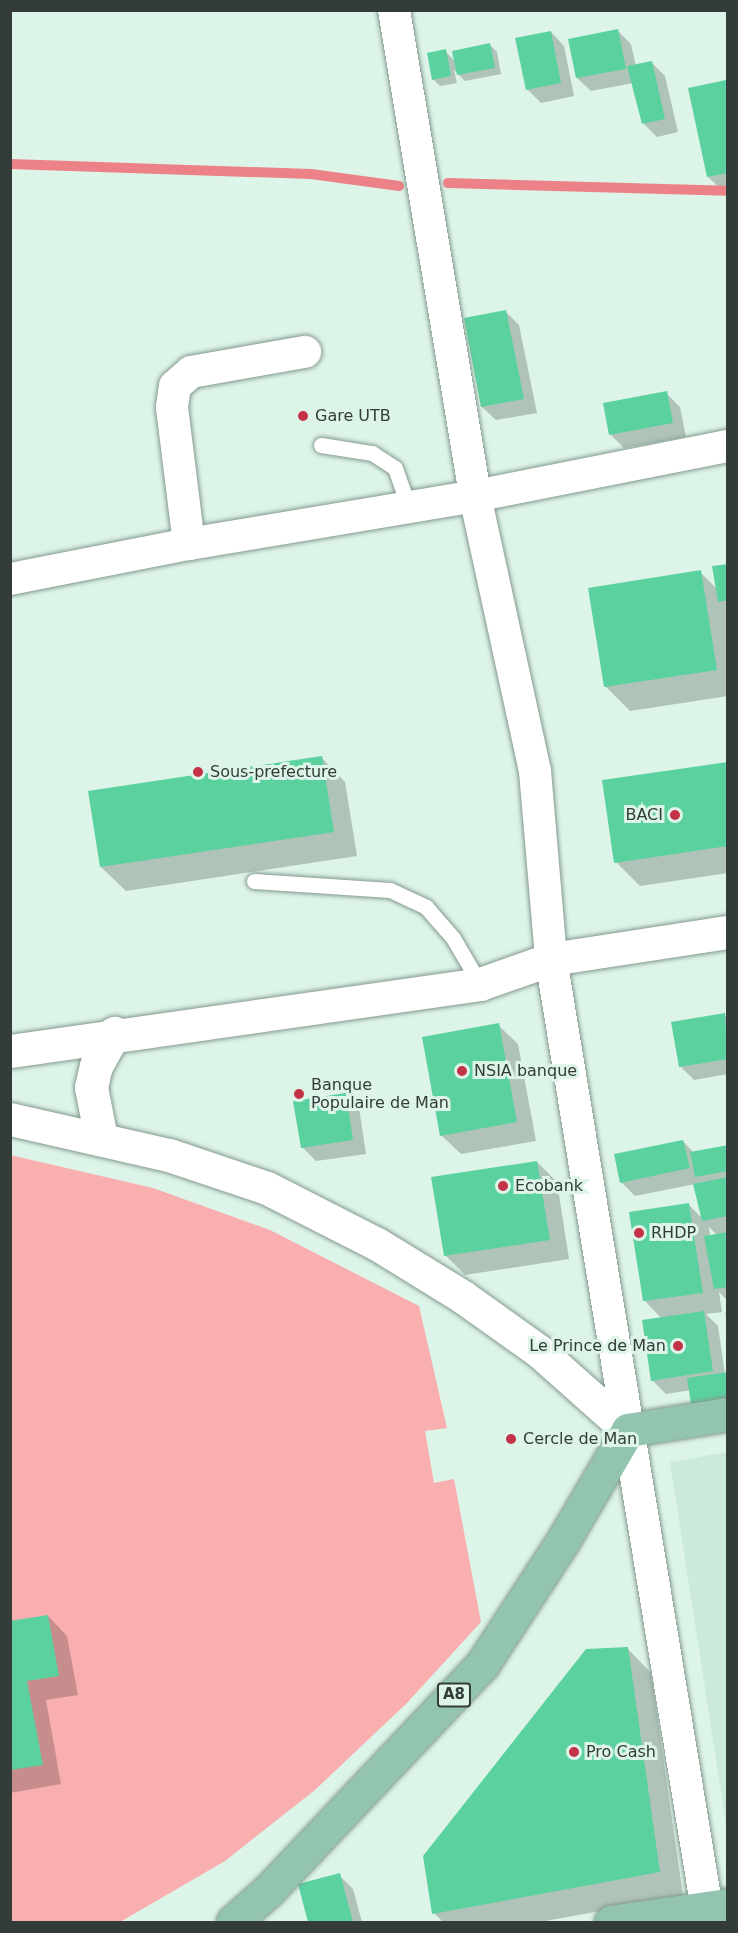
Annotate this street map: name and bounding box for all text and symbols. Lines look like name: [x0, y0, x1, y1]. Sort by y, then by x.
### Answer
place label: Gare UTB: [315, 406, 391, 426]
marker: Gare UTB: [296, 409, 310, 423]
place label: Sous-prefecture: [210, 762, 337, 782]
marker: Sous-prefecture: [191, 765, 205, 779]
place label: BACI: [625, 805, 663, 825]
marker: BACI: [668, 808, 682, 822]
place label: NSIA banque: [474, 1061, 577, 1081]
marker: NSIA banque: [455, 1064, 469, 1078]
place label: Banque Populaire de Man: [311, 1075, 449, 1113]
marker: Banque Populaire de Man: [292, 1087, 306, 1101]
place label: Ecobank: [515, 1176, 583, 1196]
marker: Ecobank: [496, 1179, 510, 1193]
place label: RHDP: [651, 1223, 696, 1243]
marker: RHDP: [632, 1226, 646, 1240]
place label: Le Prince de Man: [529, 1336, 666, 1356]
marker: Le Prince de Man: [671, 1339, 685, 1353]
place label: Cercle de Man: [523, 1429, 637, 1449]
marker: Cercle de Man: [504, 1432, 518, 1446]
road number: A8: [436, 1683, 472, 1707]
place label: Pro Cash: [586, 1742, 656, 1762]
marker: Pro Cash: [567, 1745, 581, 1759]

